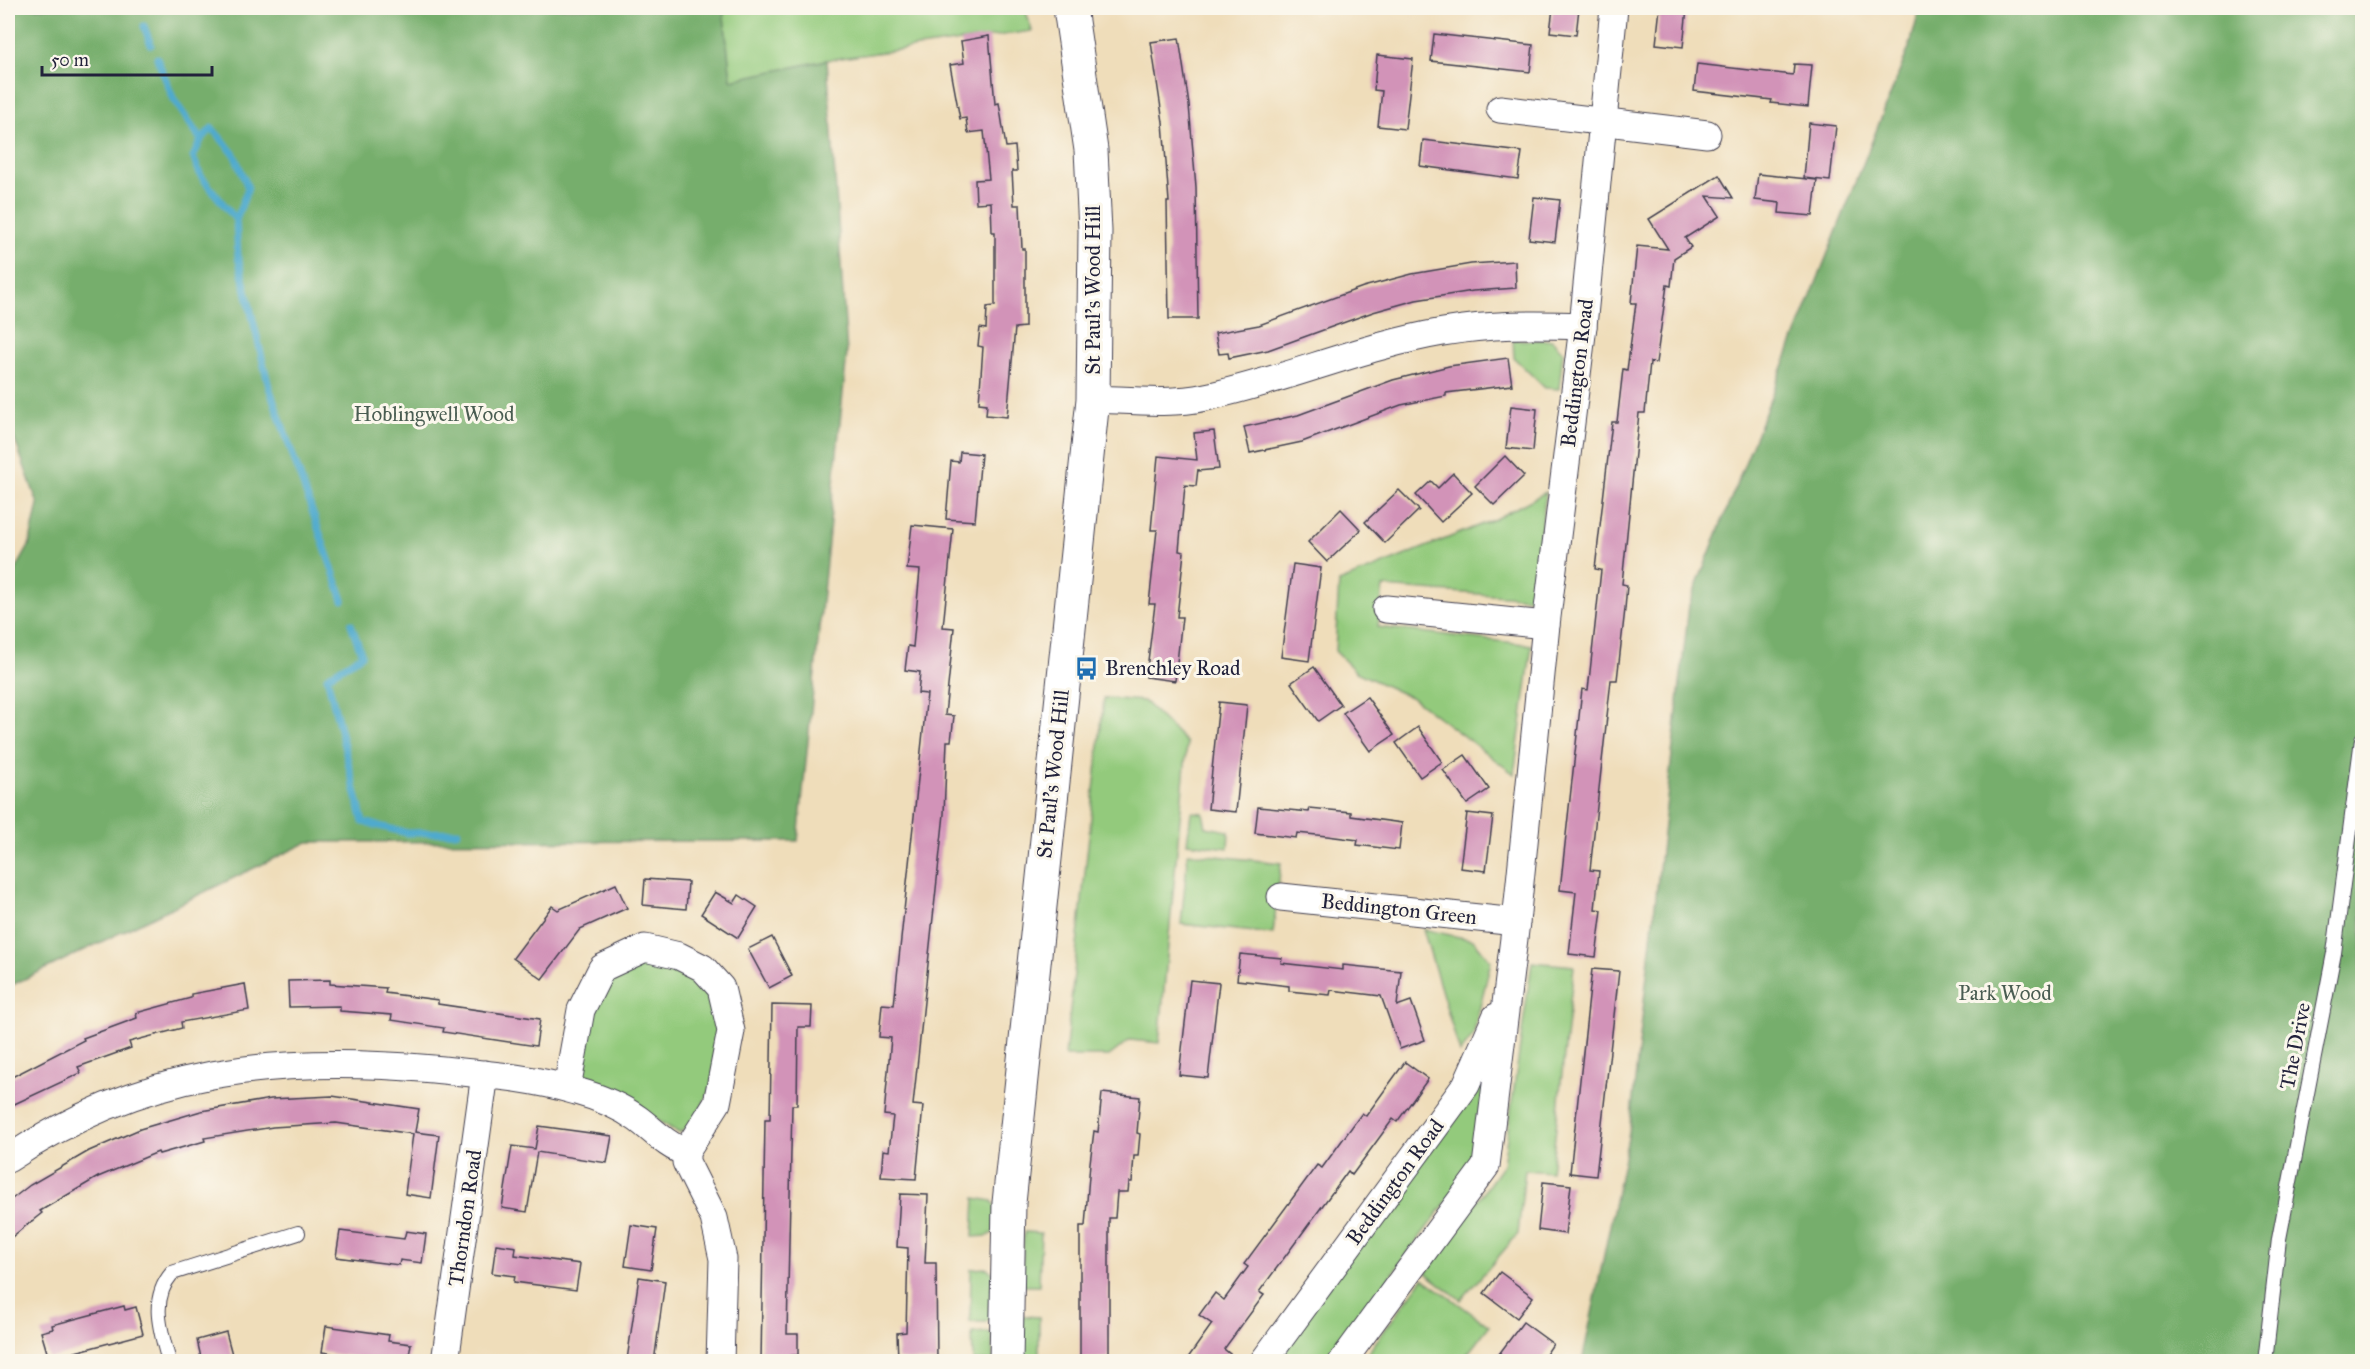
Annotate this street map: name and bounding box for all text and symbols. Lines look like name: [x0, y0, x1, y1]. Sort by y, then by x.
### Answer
scale bar: [42, 39, 212, 77]
text: 50 m: [51, 49, 89, 71]
street label: St Paul's Wood Hill: [1080, 205, 1106, 375]
street label: Beddington Road: [1555, 297, 1599, 449]
park label: Hoblingwell Wood: [354, 401, 515, 427]
bus stop icon: Brenchley Road: [1074, 655, 1100, 681]
place label: Brenchley Road: [1105, 655, 1241, 681]
street label: St Paul's Wood Hill: [1031, 688, 1075, 860]
street label: Beddington Green: [1320, 888, 1478, 930]
park label: Park Wood: [1958, 980, 2052, 1006]
street label: The Drive: [2274, 1000, 2316, 1092]
street label: Beddington Road: [1341, 1114, 1450, 1250]
street label: Thorndon Road: [443, 1148, 488, 1288]

